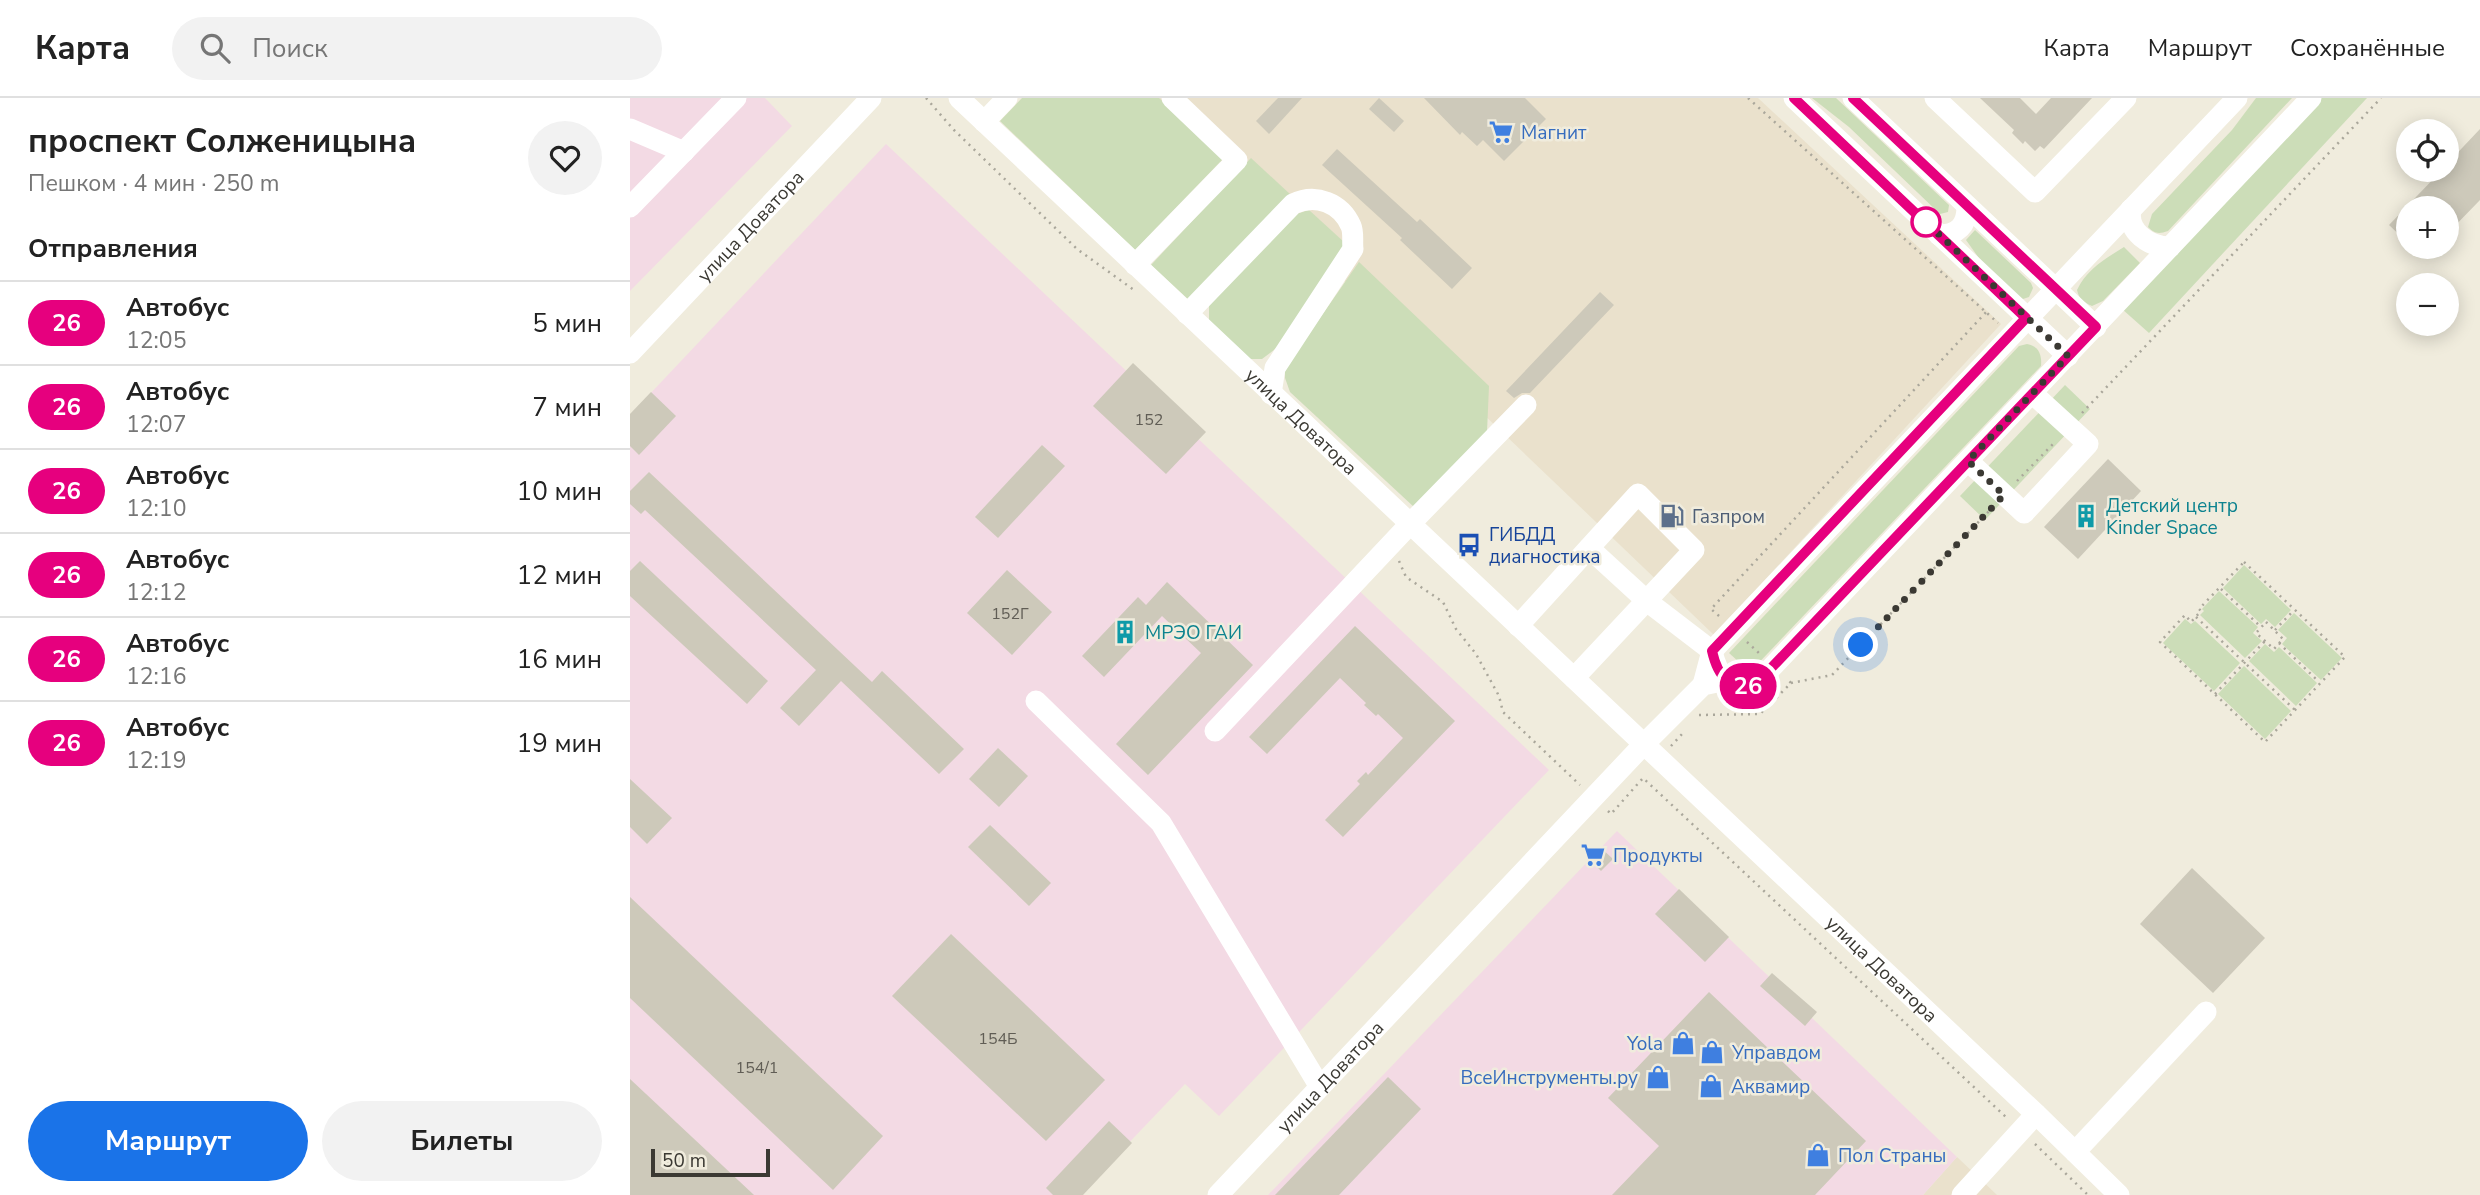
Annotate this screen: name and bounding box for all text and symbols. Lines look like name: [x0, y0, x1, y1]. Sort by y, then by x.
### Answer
search box: [172, 17, 662, 80]
text: Карта: [35, 26, 130, 71]
icon: search: [196, 29, 234, 67]
text: Поиск: [252, 31, 328, 66]
text: Карта: [2044, 32, 2110, 64]
text: Маршрут: [2148, 32, 2252, 64]
text: Сохранённые: [2290, 32, 2445, 64]
supermarket icon: Магнит: [1487, 118, 1515, 146]
text: проспект Солженицына: [28, 119, 416, 164]
map controls: [2396, 119, 2459, 336]
button: locate: [2396, 119, 2459, 182]
place label: Магнит: [1521, 120, 1587, 146]
button: heart: [528, 121, 602, 195]
street label: улица Доватора: [692, 165, 810, 288]
text: Пешком · 4 мин · 250 m: [28, 168, 279, 199]
button: +: [2396, 196, 2459, 259]
unlabelled marker: [1911, 207, 1941, 237]
text: Отправления: [28, 231, 198, 266]
button: −: [2396, 273, 2459, 336]
text: Автобус: [126, 290, 229, 325]
text: 5 мин: [532, 306, 602, 341]
text: 26: [52, 307, 81, 339]
text: 12:05: [126, 325, 186, 356]
street label: улица Доватора: [1239, 363, 1363, 481]
text: Автобус: [126, 374, 229, 409]
text: 7 мин: [532, 390, 602, 425]
text: 26: [52, 391, 81, 423]
text: 12:07: [126, 409, 186, 440]
house number: 152: [1135, 409, 1163, 431]
text: Автобус: [126, 458, 229, 493]
text: 10 мин: [517, 474, 602, 509]
text: 26: [52, 475, 81, 507]
text: 12:10: [126, 493, 186, 524]
place label: Детский центр Kinder Space: [2106, 493, 2238, 541]
fuel station icon: Газпром: [1658, 502, 1686, 530]
building icon: Детский центр Kinder Space: [2072, 502, 2100, 530]
place label: Газпром: [1692, 504, 1765, 530]
place label: ГИБДД диагностика: [1489, 522, 1601, 570]
bus stop icon: ГИБДД диагностика: [1455, 531, 1483, 559]
text: Автобус: [126, 542, 229, 577]
text: 12 мин: [517, 558, 602, 593]
text: 26: [52, 559, 81, 591]
text: 12:12: [126, 577, 186, 608]
house number: 152Г: [991, 603, 1029, 625]
building icon: МРЭО ГАИ: [1111, 618, 1139, 646]
place label: МРЭО ГАИ: [1145, 620, 1242, 646]
text: Автобус: [126, 626, 229, 661]
your location: [1843, 627, 1878, 662]
text: 16 мин: [517, 642, 602, 677]
text: 26: [52, 643, 81, 675]
text: 12:16: [126, 661, 186, 692]
line badge: 26: [1716, 663, 1780, 709]
text: 26: [1734, 670, 1762, 702]
text: Автобус: [126, 710, 229, 745]
text: 19 мин: [517, 726, 602, 761]
text: 26: [52, 727, 81, 759]
text: 12:19: [126, 745, 186, 776]
supermarket icon: Продукты: [1579, 841, 1607, 869]
place label: Продукты: [1613, 843, 1703, 869]
street label: улица Доватора: [1820, 910, 1943, 1029]
street label: улица Доватора: [1271, 1016, 1390, 1139]
house number: 154Б: [978, 1028, 1018, 1050]
shop icon: Yola: [1669, 1029, 1697, 1057]
place label: Yola: [1626, 1031, 1663, 1057]
shop icon: Управдом: [1698, 1038, 1726, 1066]
place label: Управдом: [1731, 1040, 1821, 1066]
house number: 154/1: [736, 1057, 778, 1079]
shop icon: ВсеИнструменты.ру: [1644, 1063, 1672, 1091]
place label: ВсеИнструменты.ру: [1460, 1065, 1638, 1091]
shop icon: Аквамир: [1697, 1072, 1725, 1100]
place label: Аквамир: [1731, 1074, 1810, 1100]
button: Маршрут: [28, 1101, 308, 1181]
button: Билеты: [322, 1101, 602, 1181]
shop icon: Пол Страны: [1804, 1141, 1832, 1169]
place label: Пол Страны: [1838, 1143, 1946, 1169]
scale bar: [651, 1146, 770, 1178]
text: 50 m: [662, 1148, 706, 1174]

